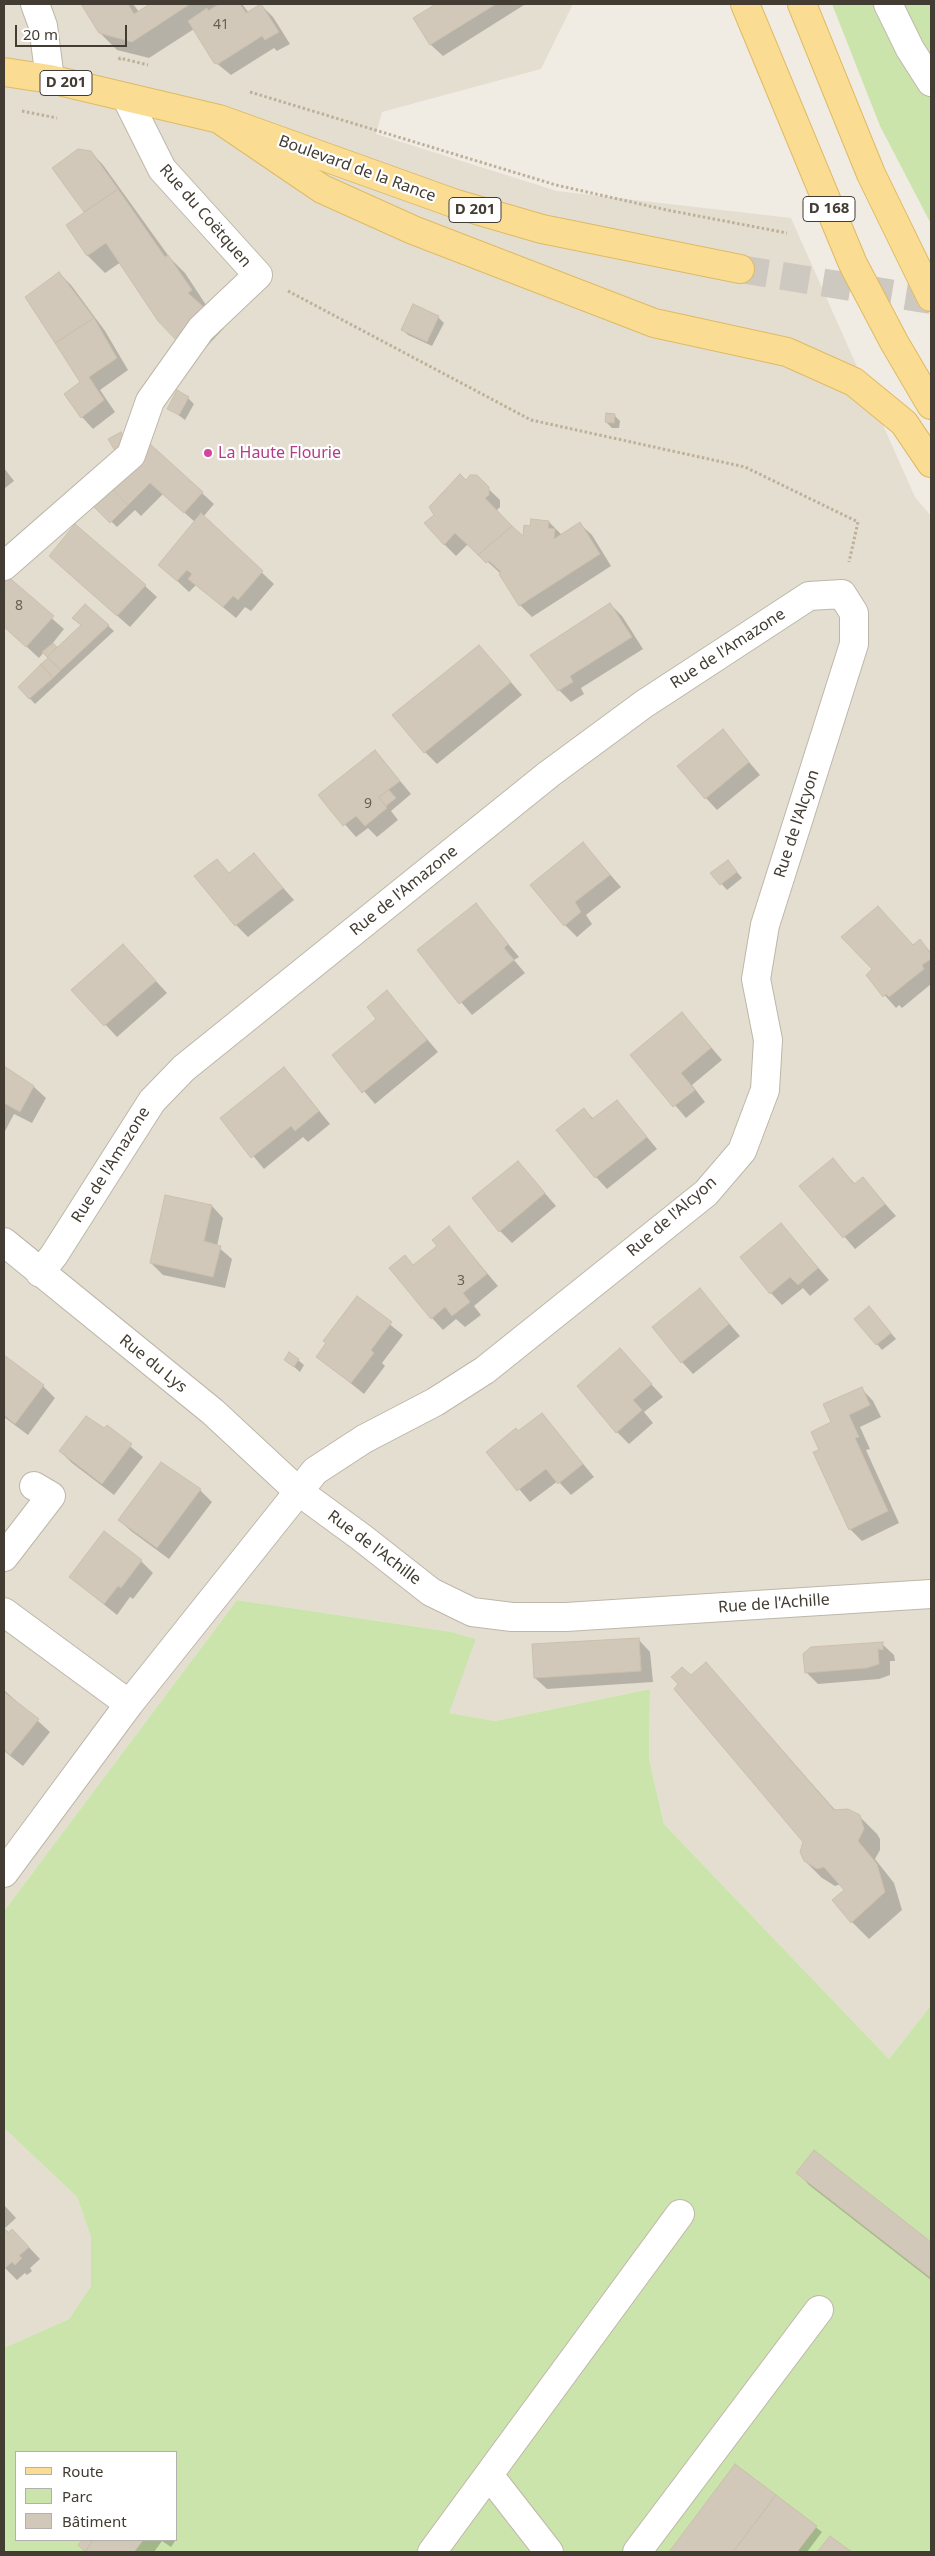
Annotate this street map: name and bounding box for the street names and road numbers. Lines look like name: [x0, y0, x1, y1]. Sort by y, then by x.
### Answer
road number: D 201: [40, 70, 92, 96]
street label: Boulevard de la Rance: [276, 132, 438, 206]
street label: Rue du Coëtquen: [155, 161, 255, 271]
road number: D 168: [803, 196, 855, 222]
road number: D 201: [449, 198, 501, 222]
street label: Rue de l'Amazone: [667, 605, 789, 693]
street label: Rue de l'Alcyon: [771, 768, 823, 880]
street label: Rue de l'Amazone: [346, 842, 462, 940]
street label: Rue de l'Amazone: [68, 1104, 154, 1226]
street label: Rue de l'Alcyon: [623, 1173, 721, 1261]
street label: Rue du Lys: [115, 1331, 191, 1397]
street label: Rue de l'Achille: [324, 1507, 424, 1589]
street label: Rue de l'Achille: [718, 1591, 830, 1617]

